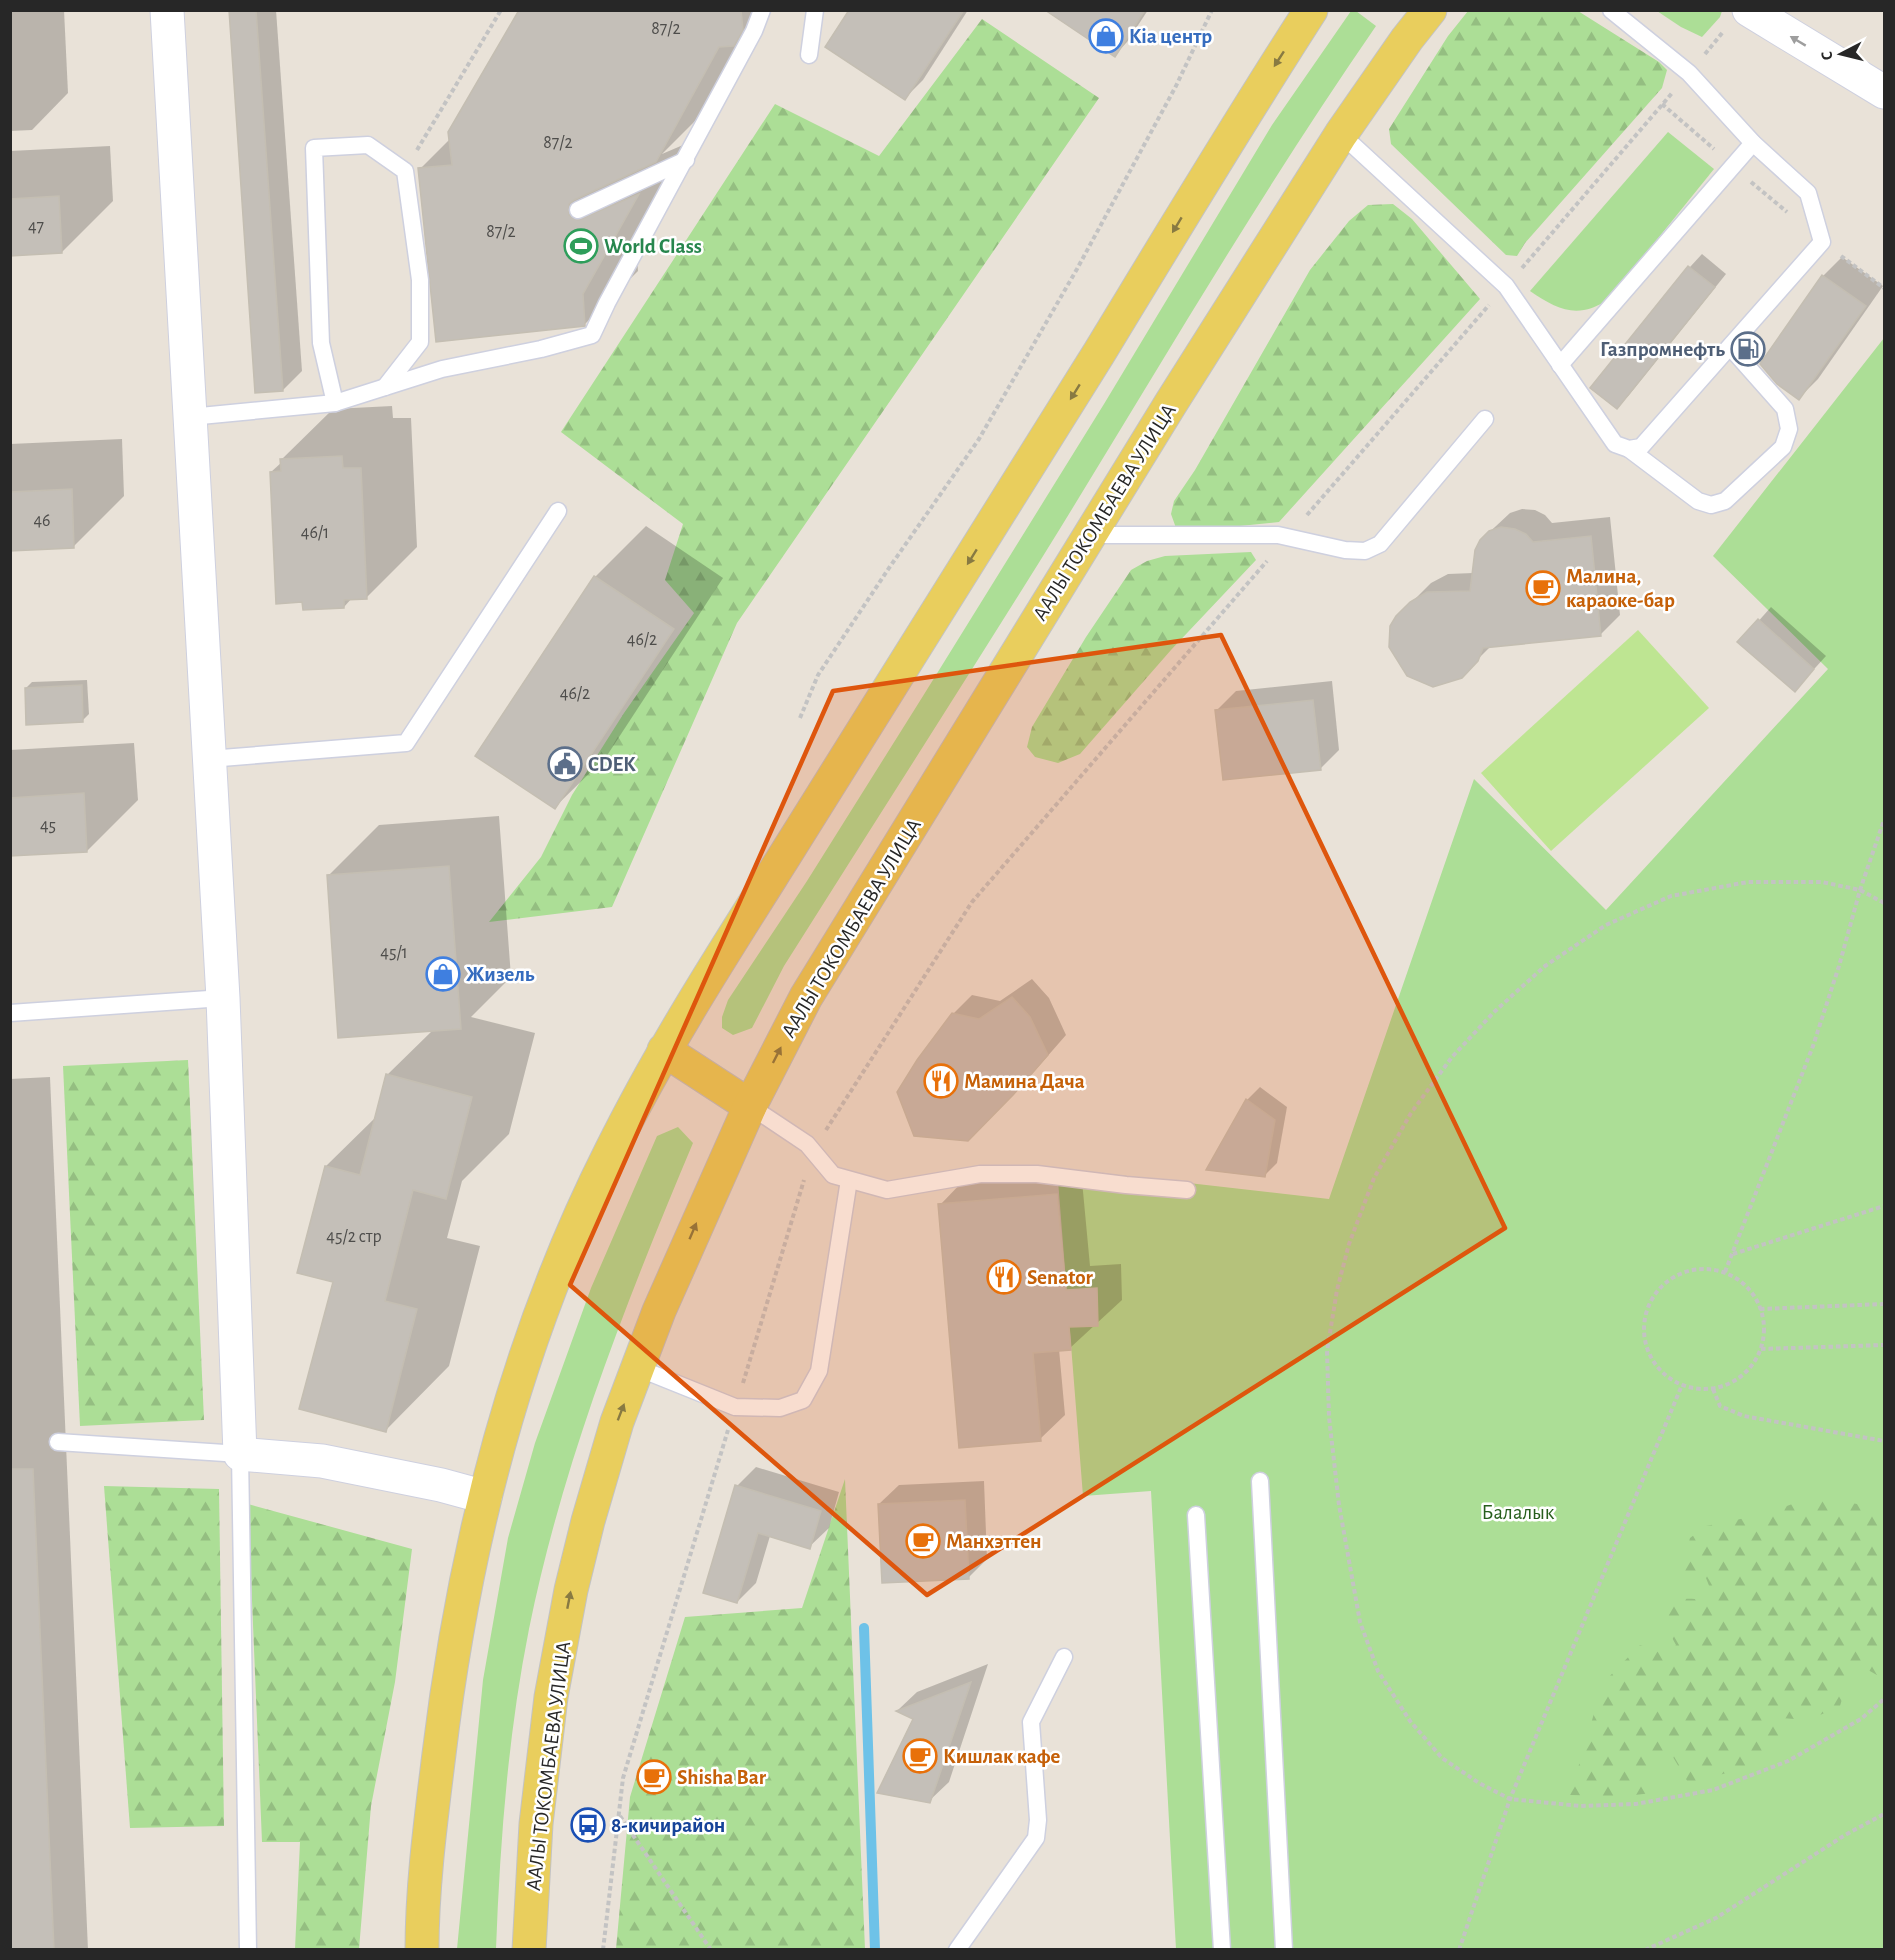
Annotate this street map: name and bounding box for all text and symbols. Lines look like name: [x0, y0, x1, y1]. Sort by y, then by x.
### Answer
shop icon: Kia центр: [1088, 18, 1124, 54]
house number: 87/2: [651, 20, 681, 38]
north arrow: [1811, 24, 1871, 84]
place label: Kia центр: [1129, 26, 1212, 47]
one-way arrow: [1790, 36, 1806, 47]
text: С: [1819, 50, 1836, 61]
one-way arrow: [1274, 51, 1285, 68]
house number: 87/2: [543, 134, 573, 152]
one-way arrow: [1171, 217, 1182, 233]
house number: 47: [28, 218, 44, 236]
house number: 87/2: [486, 223, 516, 241]
sports icon: World Class: [563, 228, 599, 264]
place label: World Class: [604, 236, 702, 257]
fuel station icon: Газпромнефть: [1730, 331, 1766, 367]
place label: Газпромнефть: [1600, 339, 1725, 360]
one-way arrow: [1069, 383, 1080, 400]
street label: ААЛЫ ТОКОМБАЕВА УЛИЦА: [1029, 400, 1180, 624]
house number: 46: [33, 512, 51, 530]
house number: 46/1: [301, 524, 329, 542]
one-way arrow: [966, 549, 977, 565]
place label: Малина, караоке-бар: [1566, 566, 1675, 611]
cafe icon: Малина, караоке-бар: [1525, 570, 1561, 606]
house number: 46/2: [627, 631, 657, 649]
house number: 46/2: [560, 685, 590, 703]
public building icon: CDEK: [547, 746, 583, 782]
place label: CDEK: [588, 754, 636, 775]
street label: ААЛЫ ТОКОМБАЕВА УЛИЦА: [778, 815, 925, 1041]
house number: 45: [40, 817, 56, 835]
house number: 45/1: [380, 944, 408, 962]
shop icon: Жизель: [425, 956, 461, 992]
place label: Жизель: [466, 964, 535, 985]
one-way arrow: [772, 1046, 781, 1063]
restaurant icon: Мамина Дача: [923, 1063, 959, 1099]
place label: Мамина Дача: [964, 1071, 1085, 1092]
one-way arrow: [689, 1222, 698, 1240]
house number: 45/2 стр: [326, 1228, 382, 1246]
restaurant icon: Senator: [986, 1259, 1022, 1295]
place label: Senator: [1027, 1267, 1093, 1288]
one-way arrow: [617, 1403, 626, 1421]
park label: Балалык: [1482, 1502, 1555, 1523]
cafe icon: Манхэттен: [905, 1523, 941, 1559]
place label: Манхэттен: [946, 1531, 1042, 1552]
one-way arrow: [565, 1590, 574, 1609]
street label: ААЛЫ ТОКОМБАЕВА УЛИЦА: [523, 1640, 574, 1892]
cafe icon: Кишлак кафе: [902, 1738, 938, 1774]
place label: Кишлак кафе: [943, 1746, 1061, 1767]
cafe icon: Shisha Bar: [636, 1759, 672, 1795]
place label: Shisha Bar: [677, 1767, 767, 1788]
bus stop icon: 8-кичирайон: [570, 1807, 606, 1843]
place label: 8-кичирайон: [611, 1815, 725, 1836]

